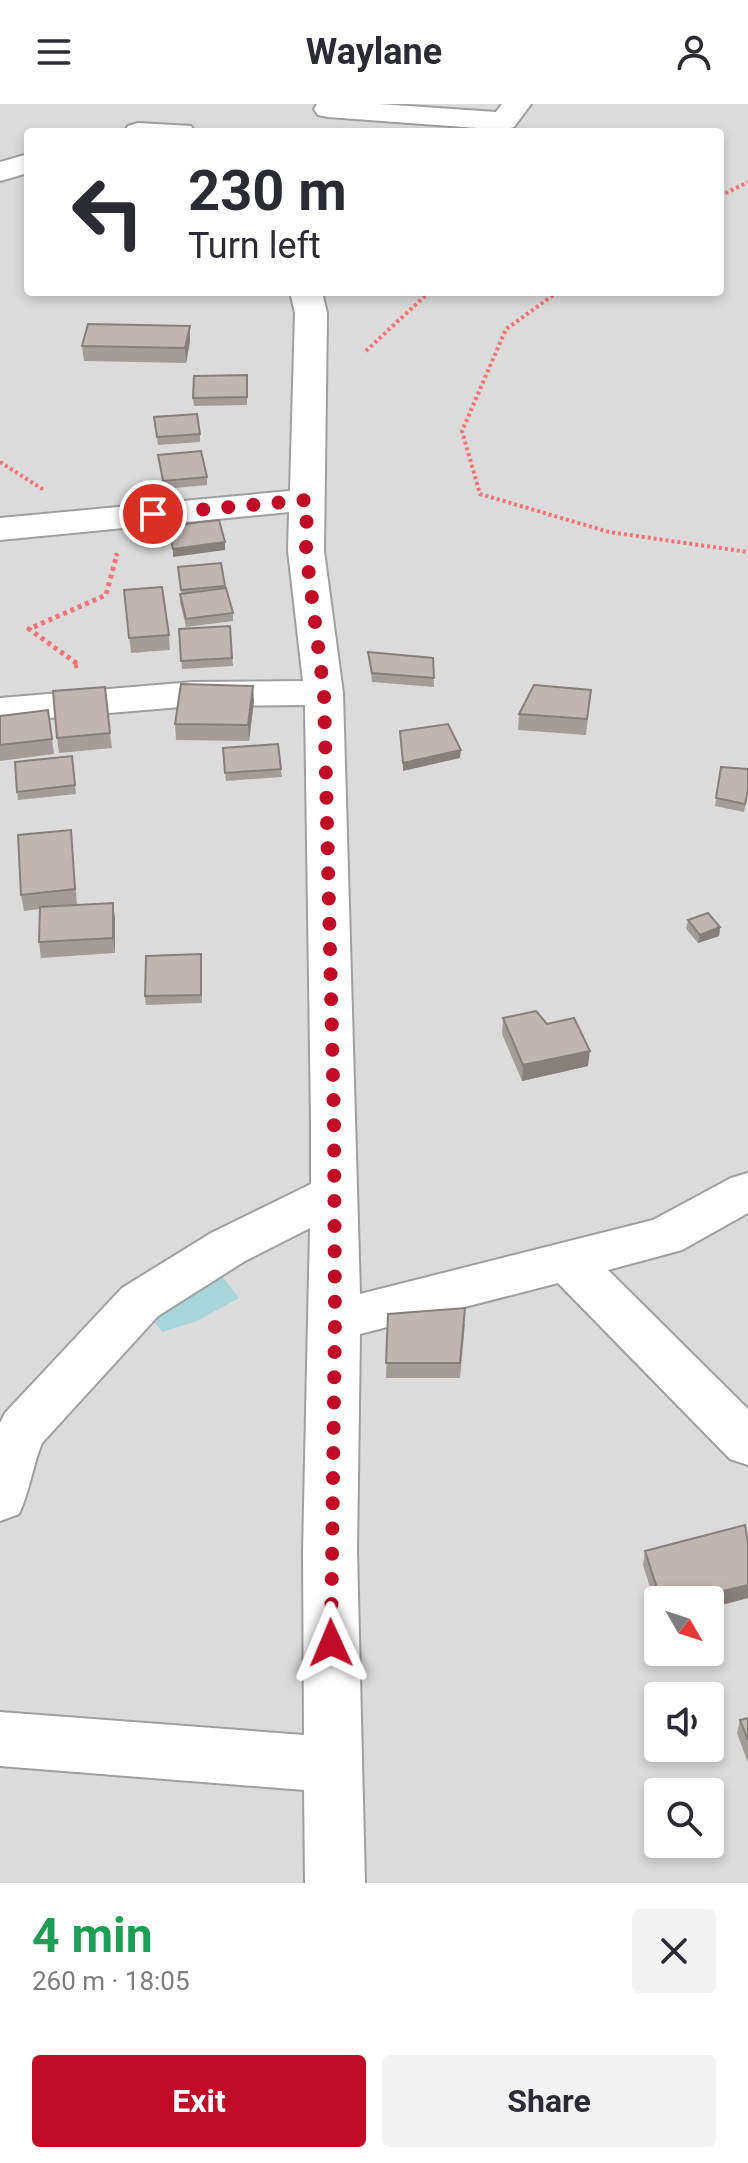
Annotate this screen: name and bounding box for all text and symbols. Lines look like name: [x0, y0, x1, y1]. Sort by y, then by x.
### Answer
icon: menu: [32, 30, 76, 74]
icon: person: [672, 30, 716, 74]
text: Waylane: [306, 31, 442, 73]
text: 230 m: [188, 158, 347, 224]
icon: left: [56, 160, 160, 264]
text: Turn left: [188, 225, 321, 267]
pin: [119, 480, 187, 548]
icon: arrive: [131, 492, 175, 536]
north arrow: [644, 1586, 724, 1666]
map controls: [644, 1586, 724, 1858]
position arrow: [289, 1601, 373, 1685]
button: sound: [644, 1682, 724, 1762]
button: search: [644, 1778, 724, 1858]
text: 4 min: [32, 1907, 153, 1964]
button: close: [632, 1909, 716, 1993]
text: 260 m · 18:05: [32, 1966, 190, 1996]
button: Exit: [32, 2055, 366, 2147]
button: Share: [382, 2055, 716, 2147]

